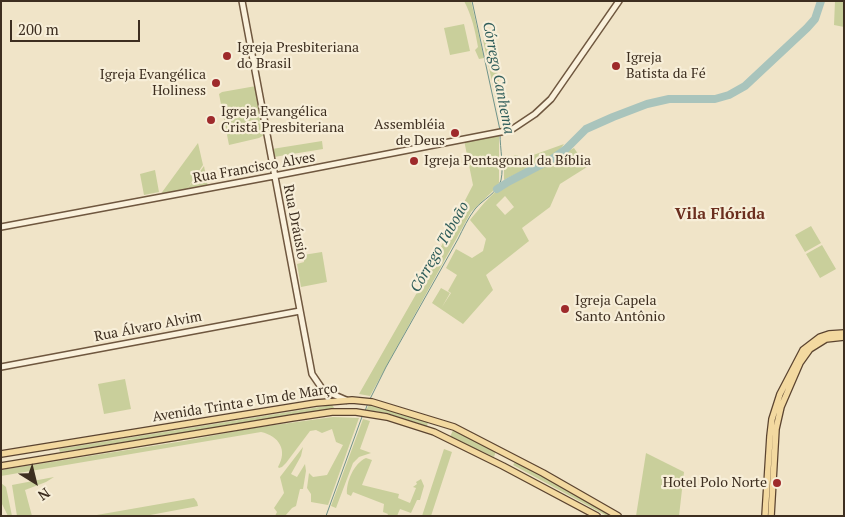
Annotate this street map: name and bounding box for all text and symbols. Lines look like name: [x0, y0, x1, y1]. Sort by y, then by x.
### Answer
scale bar: [12, 10, 142, 42]
text: 200 m: [18, 19, 59, 39]
water label: Córrego Canhema: [478, 20, 518, 136]
place label: Igreja Presbiteriana do Brasil: [237, 40, 359, 72]
marker: Igreja Presbiteriana do Brasil: [221, 50, 233, 62]
place label: Igreja Batista da Fé: [626, 50, 706, 82]
marker: Igreja Batista da Fé: [610, 60, 622, 72]
place label: Igreja Evangélica Holiness: [100, 67, 206, 100]
marker: Igreja Evangélica Holiness: [210, 77, 222, 89]
place label: Igreja Evangélica Cristã Presbiteriana: [221, 104, 344, 136]
marker: Igreja Evangélica Cristã Presbiteriana: [205, 114, 217, 126]
place label: Assembléia de Deus: [374, 117, 445, 150]
marker: Assembléia de Deus: [449, 127, 461, 139]
street label: Rua Francisco Alves: [192, 149, 316, 187]
place label: Igreja Pentagonal da Bíblia: [424, 153, 591, 169]
marker: Igreja Pentagonal da Bíblia: [408, 155, 420, 167]
street label: Rua Dráusio: [280, 183, 310, 261]
water label: Córrego Taboão: [407, 198, 473, 296]
district label: Vila Flórida: [675, 204, 765, 224]
place label: Igreja Capela Santo Antônio: [575, 293, 665, 326]
marker: Igreja Capela Santo Antônio: [559, 303, 571, 315]
street label: Rua Álvaro Alvim: [93, 308, 203, 346]
street label: Avenida Trinta e Um de Março: [151, 380, 339, 426]
north arrow: [10, 457, 60, 507]
place label: Hotel Polo Norte: [663, 475, 767, 491]
marker: Hotel Polo Norte: [771, 477, 783, 489]
text: N: [34, 484, 54, 505]

